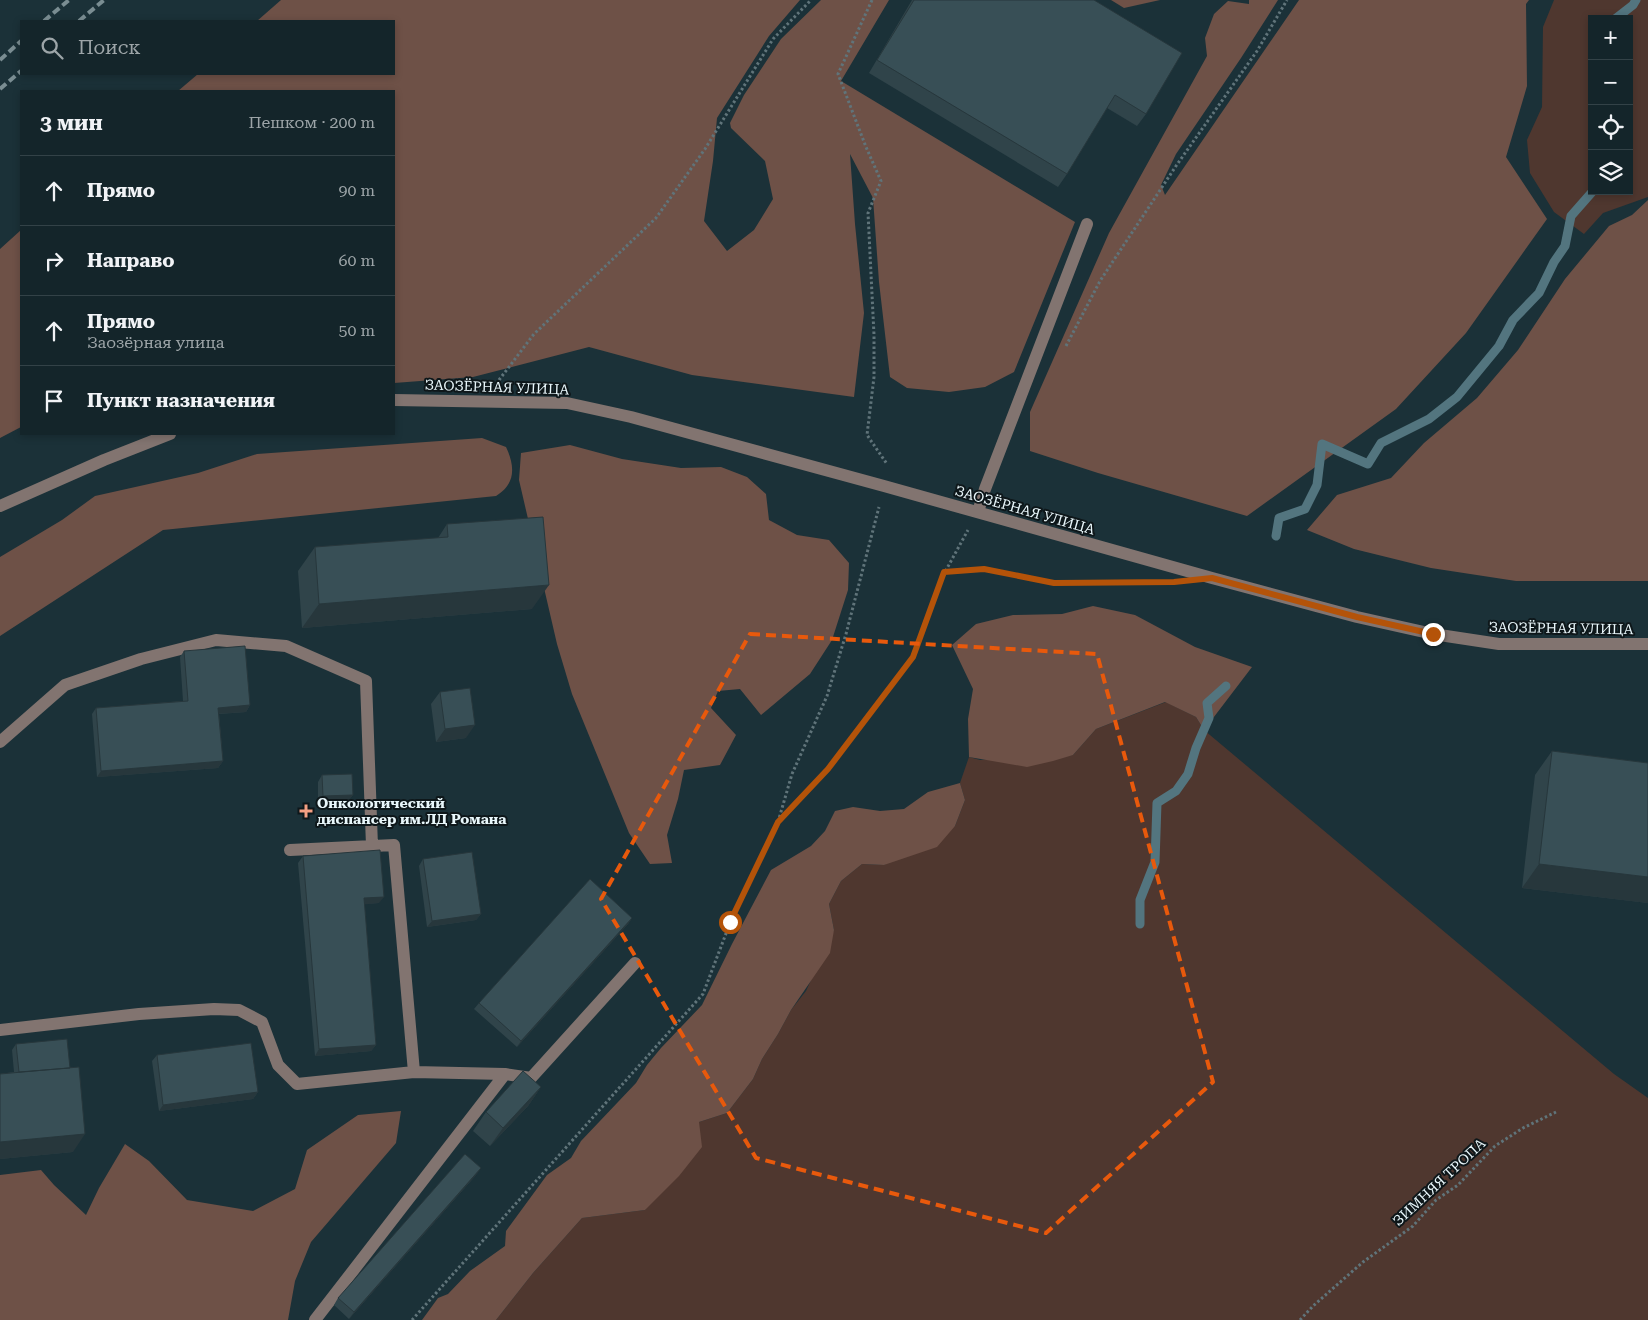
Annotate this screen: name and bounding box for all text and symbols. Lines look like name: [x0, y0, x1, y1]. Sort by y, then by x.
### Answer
map controls: [1588, 15, 1633, 195]
button: +: [1588, 15, 1633, 60]
search box: [20, 20, 395, 75]
icon: search: [38, 34, 66, 62]
text: Поиск: [78, 36, 141, 59]
button: −: [1588, 60, 1633, 105]
button: locate: [1588, 105, 1633, 150]
text: 3 мин: [40, 111, 103, 135]
text: Пешком · 200 m: [248, 113, 375, 132]
button: layers: [1588, 150, 1633, 195]
icon: ahead: [40, 177, 68, 205]
text: Прямо: [87, 179, 155, 202]
text: 90 m: [338, 181, 375, 200]
icon: right: [40, 247, 68, 275]
text: Направо: [87, 249, 174, 272]
text: 60 m: [338, 251, 375, 270]
text: Прямо: [87, 310, 155, 333]
icon: ahead: [40, 317, 68, 345]
text: 50 m: [338, 321, 375, 340]
text: Заозёрная улица: [87, 333, 225, 352]
street label: ЗАОЗЁРНАЯ УЛИЦА: [424, 376, 570, 398]
icon: arrive: [40, 387, 68, 415]
text: Пункт назначения: [87, 389, 275, 412]
street label: ЗАОЗЁРНАЯ УЛИЦА: [953, 482, 1097, 538]
street label: ЗАОЗЁРНАЯ УЛИЦА: [1488, 619, 1634, 637]
route end: [1422, 623, 1445, 646]
place label: Онкологический диспансер им.ЛД Романа: [317, 795, 507, 827]
marker: Онкологический диспансер им.ЛД Романа: [299, 804, 313, 818]
route start: [719, 911, 742, 934]
street label: ЗИМНЯЯ ТРОПА: [1390, 1135, 1489, 1229]

